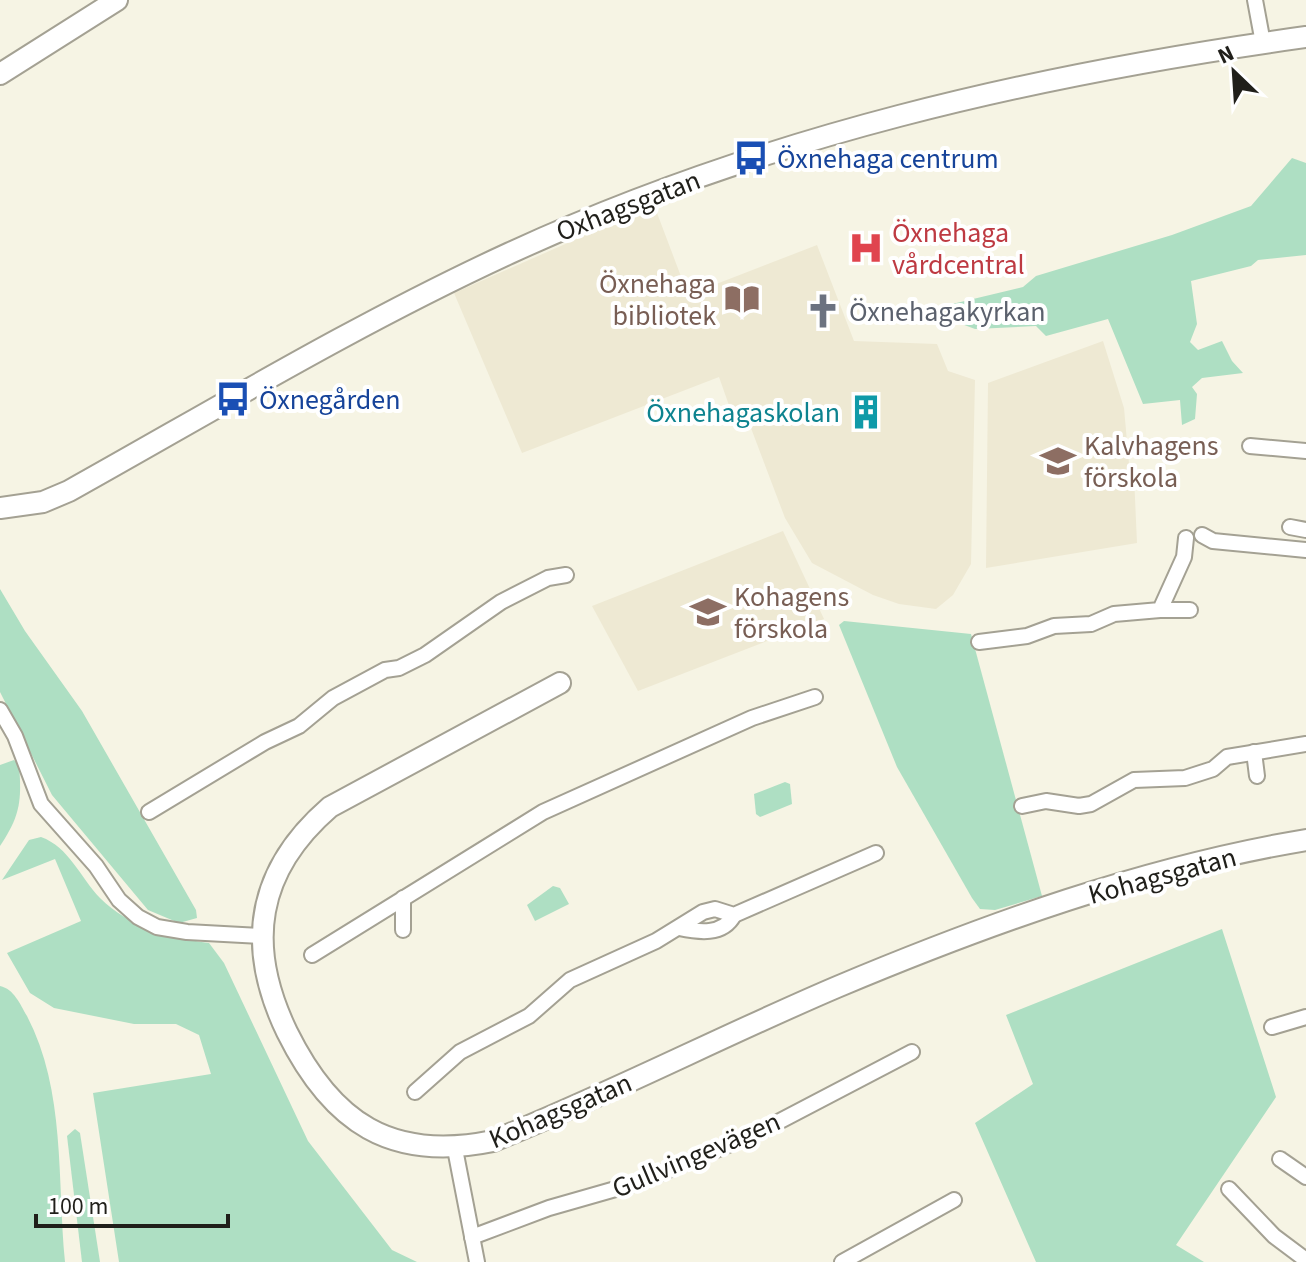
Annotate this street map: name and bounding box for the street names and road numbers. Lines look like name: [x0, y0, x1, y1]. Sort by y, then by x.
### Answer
street label: Oxhagsgatan: [550, 160, 706, 252]
street label: Kohagsgatan: [1084, 837, 1241, 915]
street label: Kohagsgatan: [483, 1063, 638, 1159]
street label: Gullvingevägen: [606, 1101, 787, 1208]

